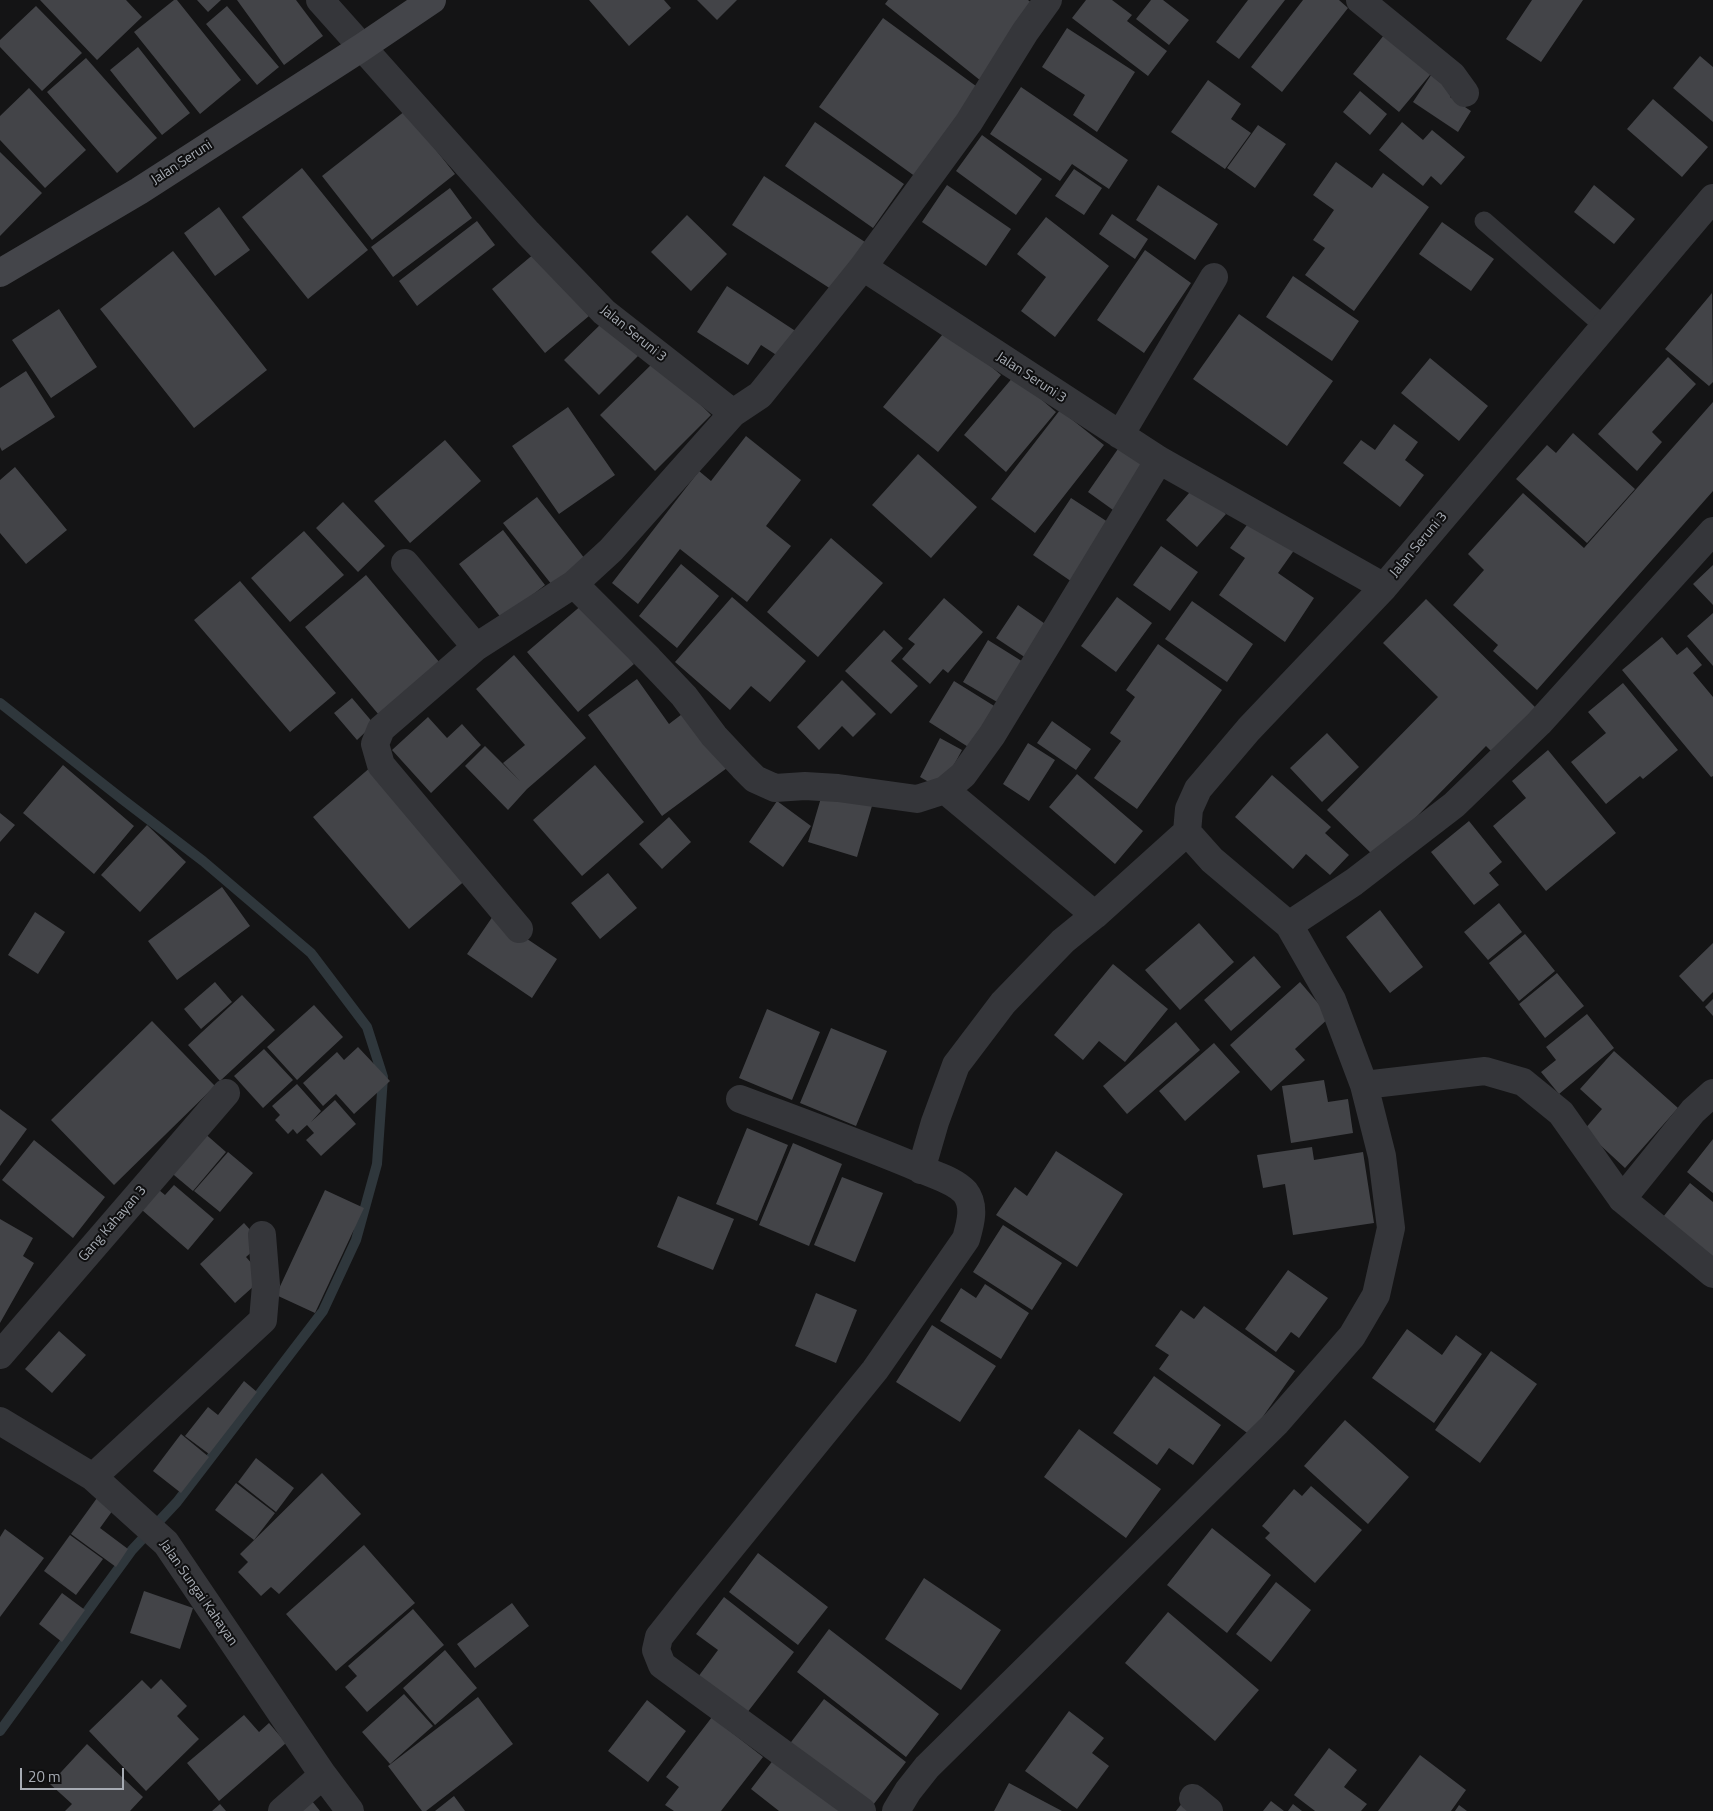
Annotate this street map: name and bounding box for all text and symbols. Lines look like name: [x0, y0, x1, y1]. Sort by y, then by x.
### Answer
street label: Jalan Seruni: [148, 137, 216, 189]
street label: Jalan Seruni 3: [596, 302, 670, 366]
street label: Jalan Seruni 3: [993, 349, 1069, 407]
street label: Jalan Seruni 3: [1387, 509, 1451, 581]
street label: Gang Kahayan 3: [76, 1183, 150, 1265]
street label: Jalan Sungai Kahayan: [155, 1537, 241, 1649]
scale bar: [22, 1758, 126, 1790]
text: 20 m: [28, 1765, 61, 1788]

